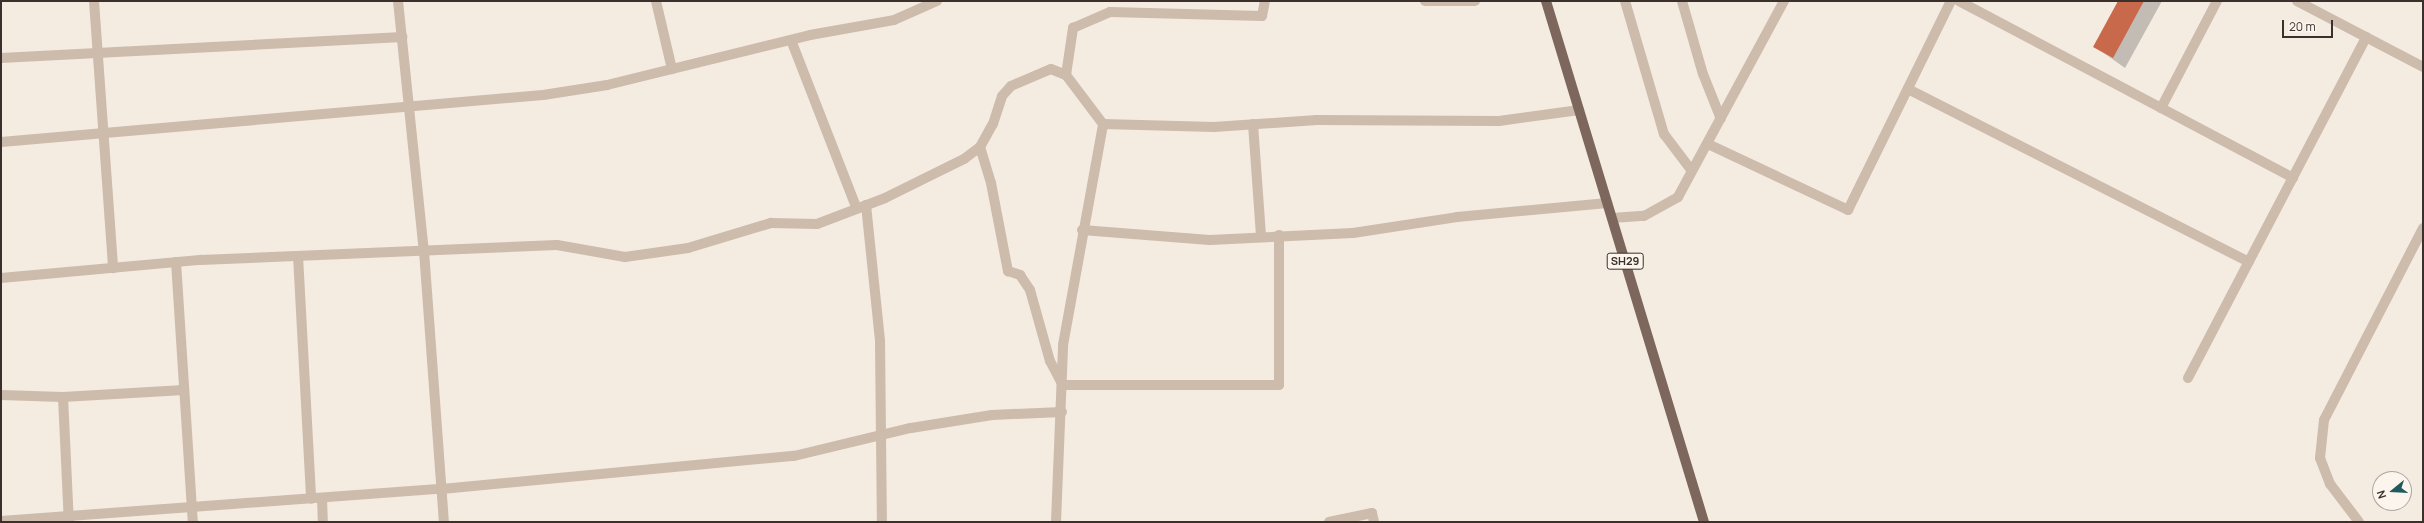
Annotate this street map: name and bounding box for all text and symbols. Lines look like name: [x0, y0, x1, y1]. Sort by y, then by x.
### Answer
scale bar: [2284, 12, 2335, 38]
text: 20 m: [2289, 18, 2316, 35]
road number: SH29: [1606, 252, 1644, 270]
north arrow: [2372, 471, 2412, 511]
text: N: [2373, 488, 2389, 501]

